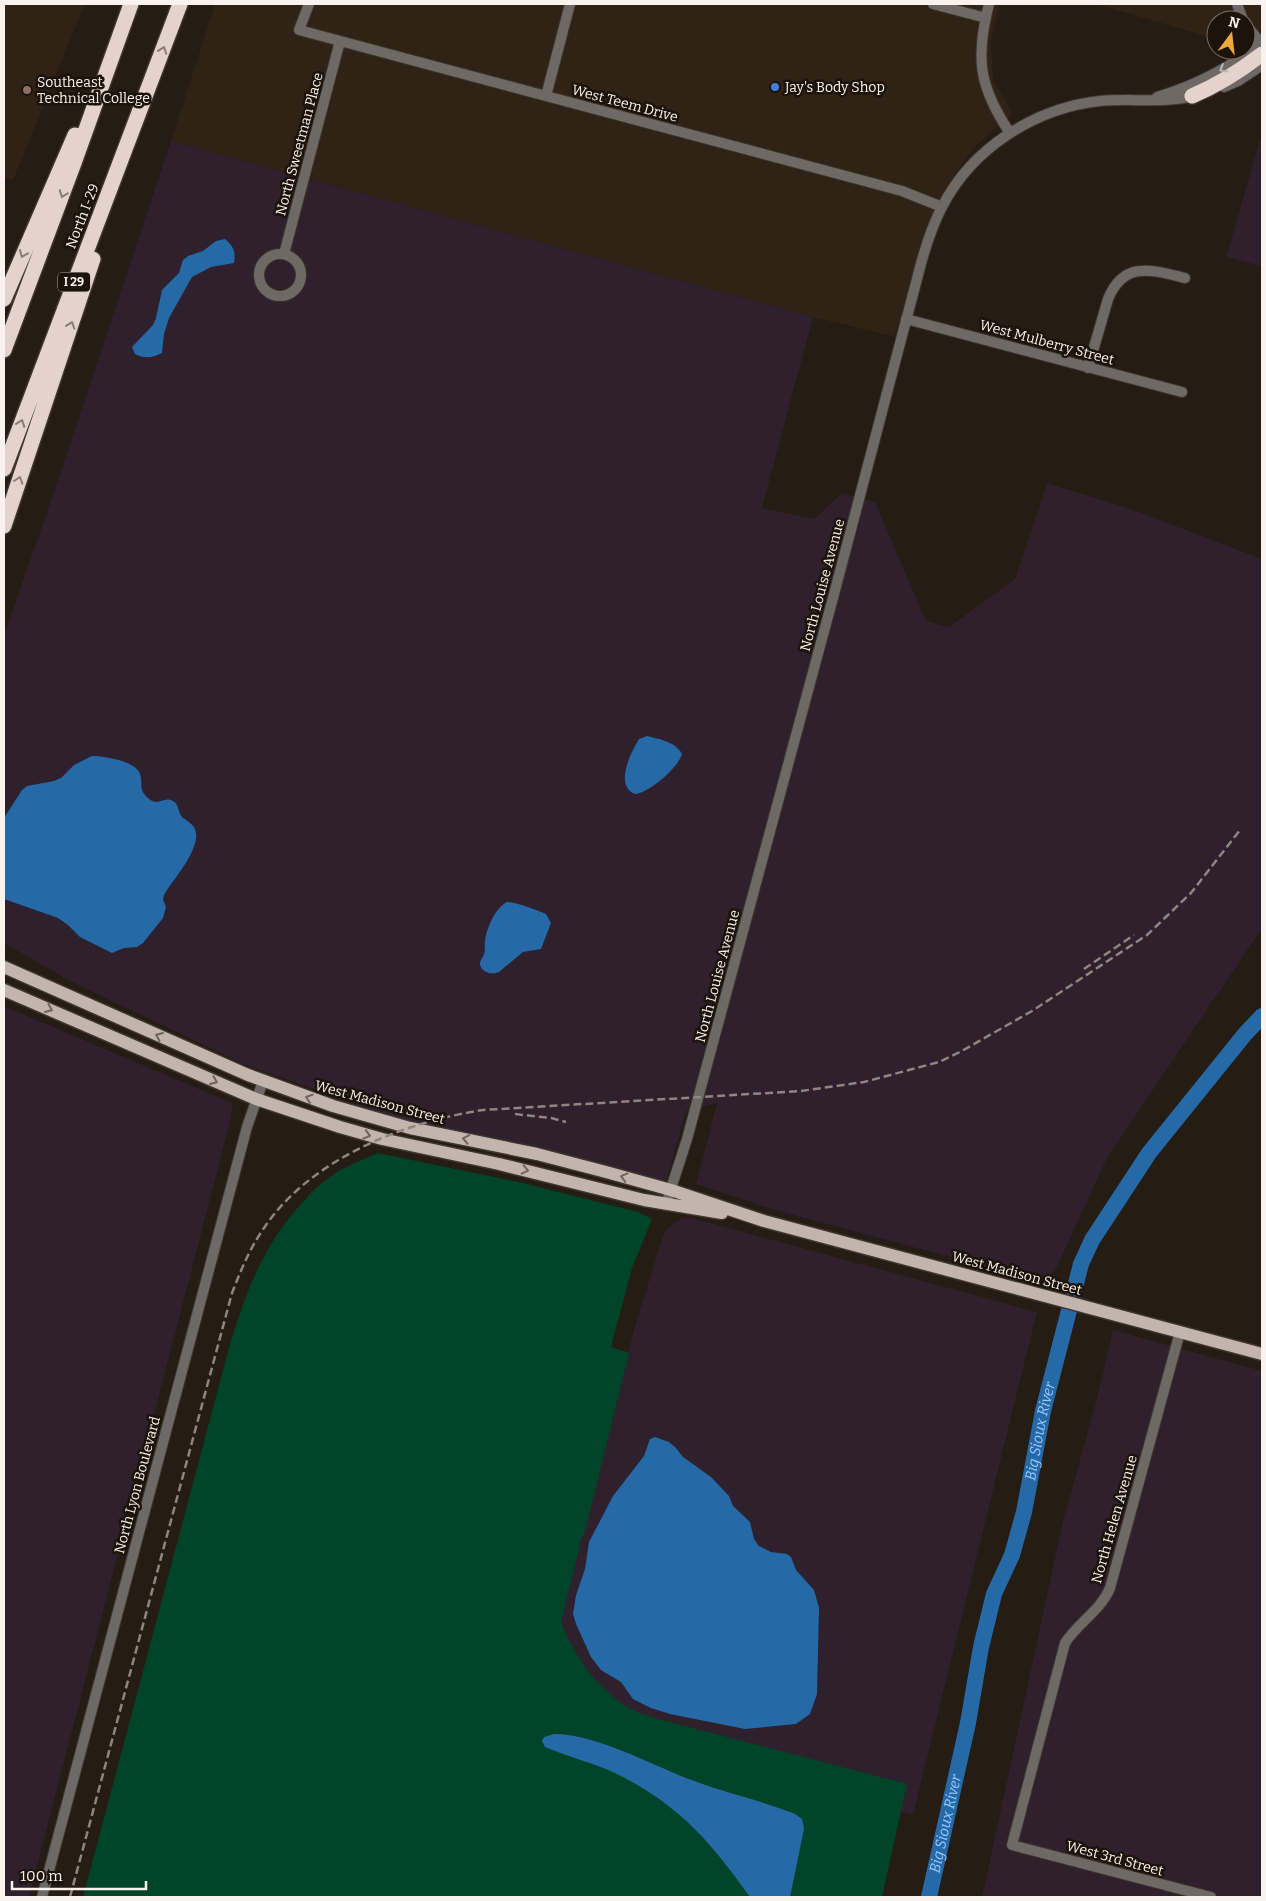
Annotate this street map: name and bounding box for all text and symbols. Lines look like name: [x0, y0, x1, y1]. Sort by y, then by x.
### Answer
north arrow: [1206, 10, 1256, 60]
text: N: [1227, 13, 1242, 33]
one-way arrow: [157, 47, 167, 55]
one-way arrow: [1220, 63, 1229, 73]
street label: North Sweetman Place: [272, 71, 327, 218]
place label: Southeast Technical College: [37, 74, 150, 107]
place label: Jay's Body Shop: [784, 79, 885, 96]
street label: West Teem Drive: [570, 81, 680, 126]
marker: Jay's Body Shop: [769, 81, 781, 93]
marker: Southeast Technical College: [21, 84, 33, 96]
street label: North I-29: [62, 181, 103, 251]
one-way arrow: [58, 189, 69, 198]
one-way arrow: [19, 249, 30, 258]
road number: I 29: [58, 272, 90, 292]
street label: West Mulberry Street: [978, 316, 1116, 369]
one-way arrow: [65, 322, 75, 330]
one-way arrow: [15, 420, 25, 428]
one-way arrow: [13, 476, 23, 484]
street label: North Louise Avenue: [797, 517, 848, 653]
street label: North Louise Avenue: [692, 908, 743, 1044]
one-way arrow: [44, 1003, 53, 1014]
one-way arrow: [155, 1031, 164, 1042]
one-way arrow: [209, 1074, 218, 1085]
street label: West Madison Street: [313, 1077, 447, 1128]
one-way arrow: [305, 1094, 314, 1104]
one-way arrow: [362, 1129, 370, 1139]
one-way arrow: [462, 1135, 470, 1145]
one-way arrow: [521, 1164, 530, 1175]
one-way arrow: [620, 1172, 628, 1183]
street label: West Madison Street: [950, 1248, 1084, 1299]
water label: Big Sioux River: [1021, 1379, 1059, 1482]
street label: North Lyon Boulevard: [111, 1415, 164, 1556]
street label: North Helen Avenue: [1088, 1453, 1141, 1585]
water label: Big Sioux River: [926, 1772, 965, 1875]
street label: West 3rd Street: [1065, 1837, 1165, 1880]
scale bar: [12, 1858, 146, 1890]
text: 100 m: [20, 1867, 63, 1885]

